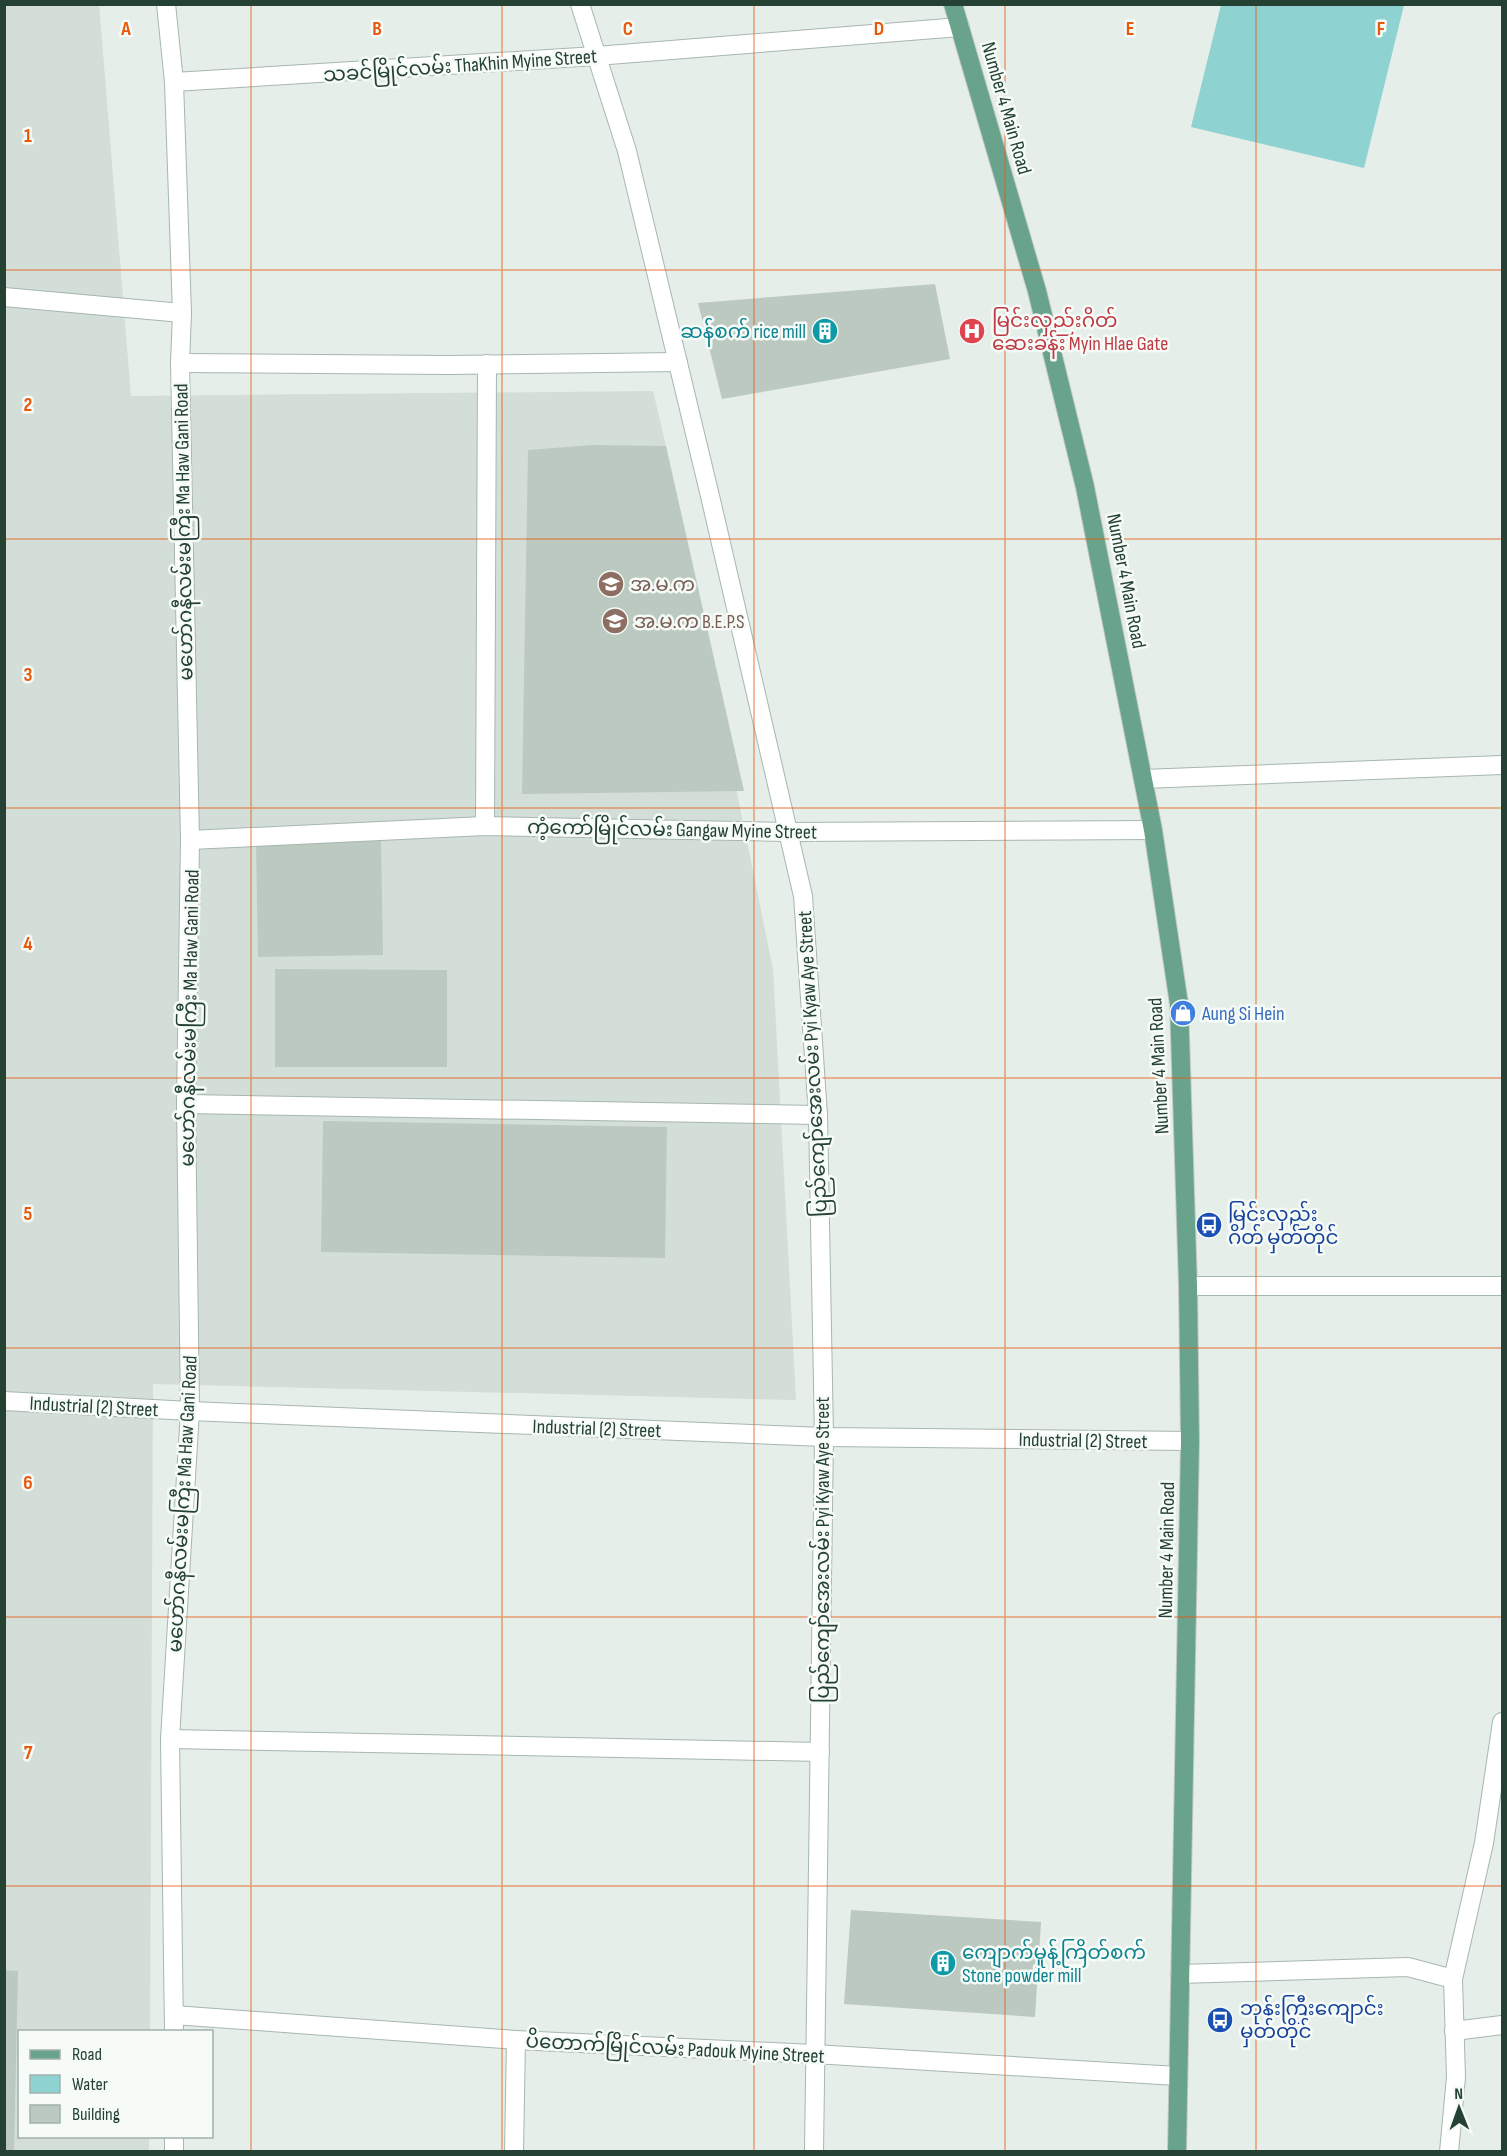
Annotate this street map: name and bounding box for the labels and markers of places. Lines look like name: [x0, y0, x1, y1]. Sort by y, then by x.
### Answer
place label: မြင်းလှည်းဂိတ် ဆေးခန်း Myin Hlae Gate: [992, 306, 1168, 359]
building icon: ဆန်စက် rice mill: [810, 316, 840, 346]
hospital icon: မြင်းလှည်းဂိတ် ဆေးခန်း Myin Hlae Gate: [957, 316, 987, 346]
place label: ဆန်စက် rice mill: [680, 317, 806, 347]
school or university icon: အ.မ.က: [596, 569, 626, 599]
place label: အ.မ.က: [630, 573, 695, 597]
school or university icon: အ.မ.က B.E.P.S: [600, 606, 630, 636]
place label: အ.မ.က B.E.P.S: [634, 610, 745, 634]
shop icon: Aung Si Hein: [1168, 998, 1198, 1028]
place label: Aung Si Hein: [1201, 1002, 1285, 1026]
place label: မြင်းလှည်း ဂိတ် မှတ်တိုင်: [1228, 1200, 1339, 1254]
bus stop icon: မြင်းလှည်း ဂိတ် မှတ်တိုင်: [1194, 1210, 1224, 1240]
place label: ကျောက်မှုန့်ကြိတ်စက် Stone powder mill: [962, 1938, 1146, 1988]
building icon: ကျောက်မှုန့်ကြိတ်စက် Stone powder mill: [928, 1948, 958, 1978]
place label: ဘုန်းကြီးကျောင်း မှတ်တိုင်: [1240, 1994, 1384, 2048]
bus stop icon: ဘုန်းကြီးကျောင်း မှတ်တိုင်: [1205, 2005, 1235, 2035]

